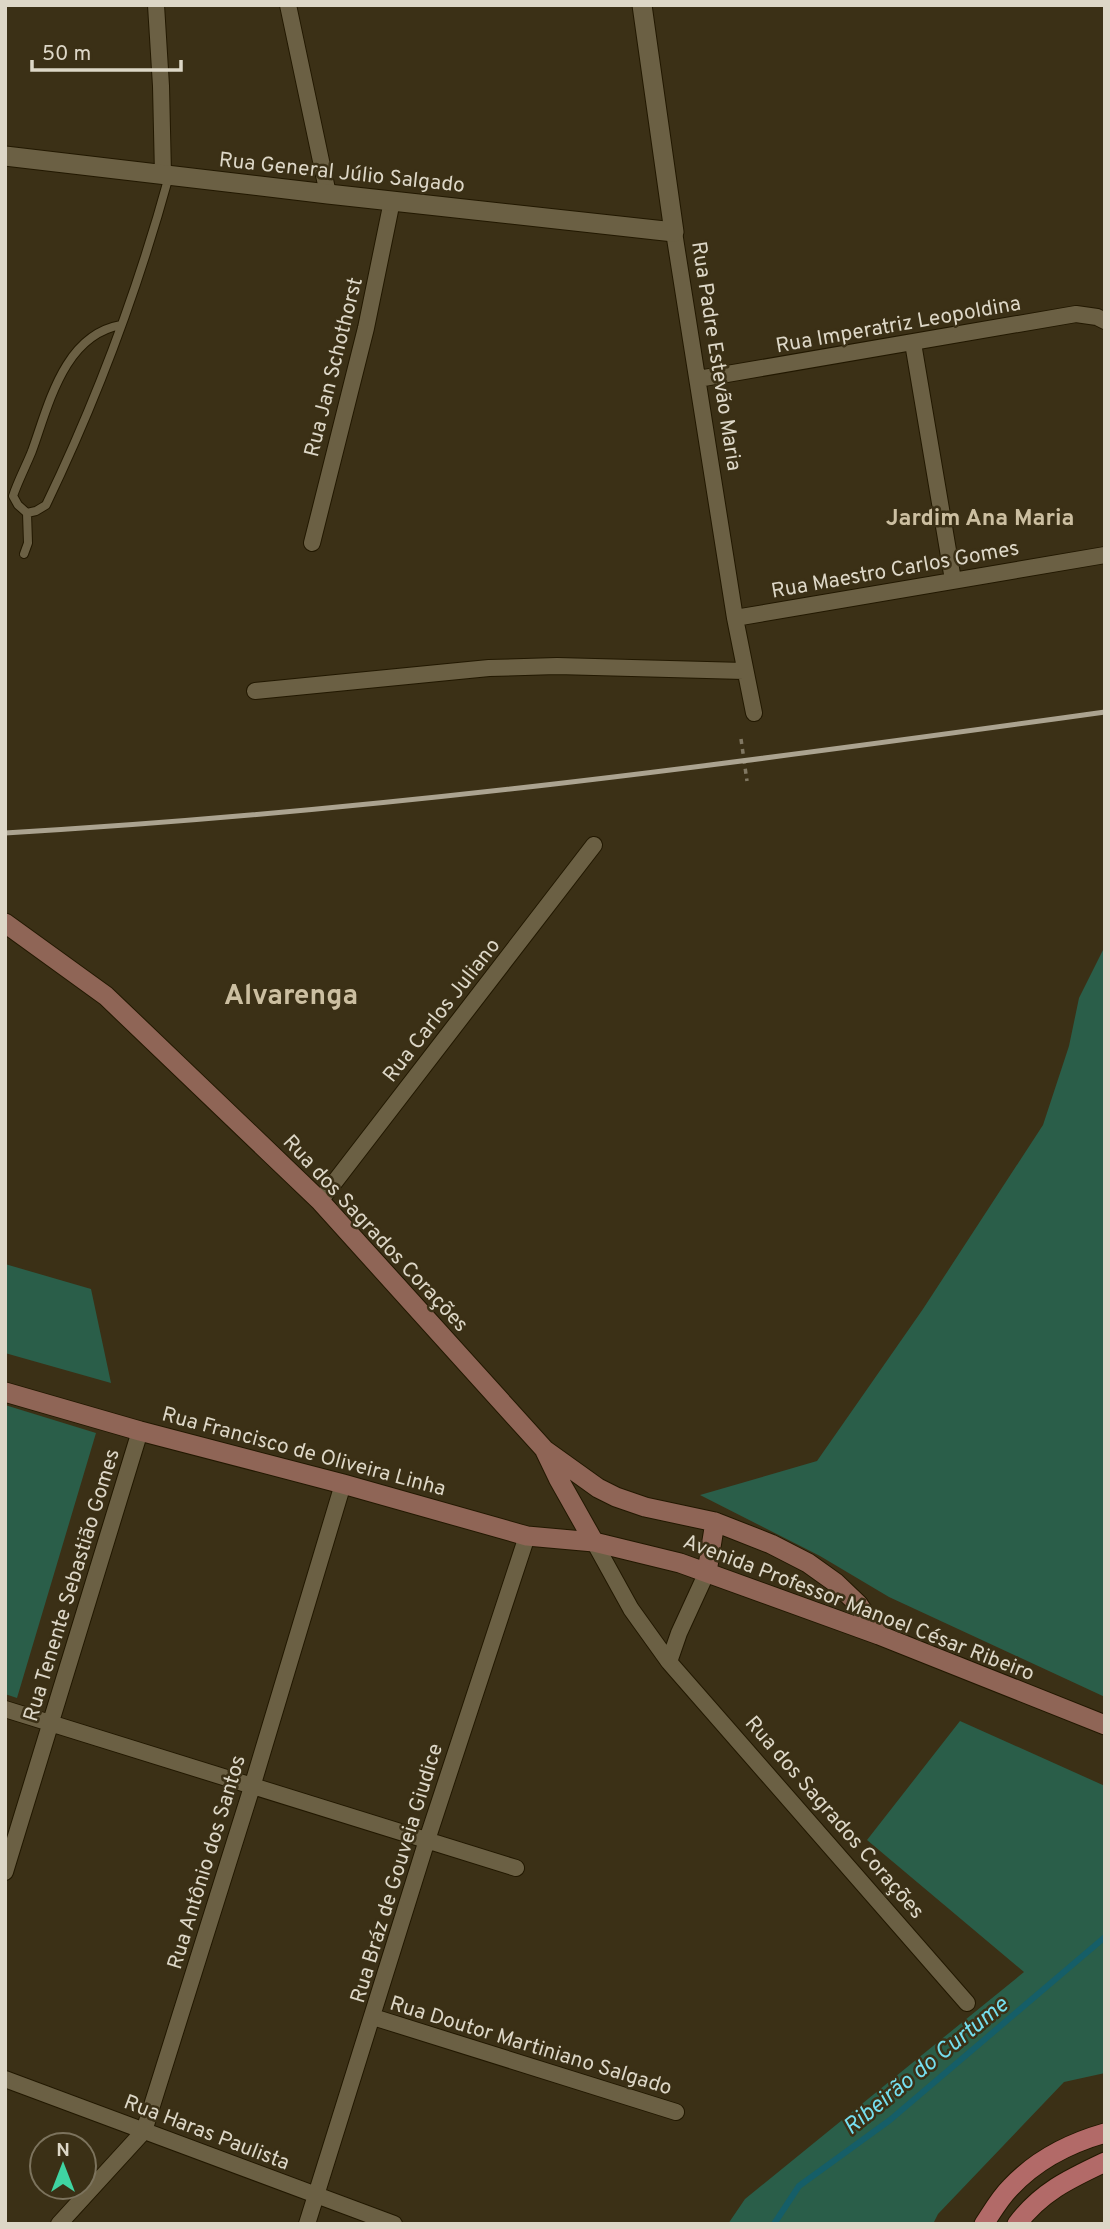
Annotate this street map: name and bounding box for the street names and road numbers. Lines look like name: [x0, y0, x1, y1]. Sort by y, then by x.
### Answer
street label: Rua General Júlio Salgado: [218, 147, 466, 200]
street label: Rua Padre Estevão Maria: [684, 240, 747, 473]
street label: Rua Jan Schothorst: [299, 275, 370, 460]
street label: Rua Imperatriz Leopoldina: [774, 291, 1023, 360]
street label: Rua Maestro Carlos Gomes: [769, 535, 1021, 606]
street label: Rua Carlos Juliano: [377, 933, 507, 1088]
street label: Rua dos Sagrados Corações: [276, 1130, 474, 1338]
street label: Rua Francisco de Oliveira Linha: [159, 1402, 449, 1503]
street label: Rua Tenente Sebastião Gomes: [18, 1446, 127, 1725]
street label: Avenida Professor Manoel César Ribeiro: [679, 1529, 1038, 1688]
street label: Rua dos Sagrados Corações: [738, 1711, 929, 1925]
street label: Rua Bráz de Gouveia Giudice: [345, 1740, 450, 2007]
street label: Rua Antônio dos Santos: [162, 1752, 253, 1973]
street label: Rua Doutor Martiniano Salgado: [386, 1991, 675, 2102]
street label: Rua Haras Paulista: [120, 2089, 293, 2177]

